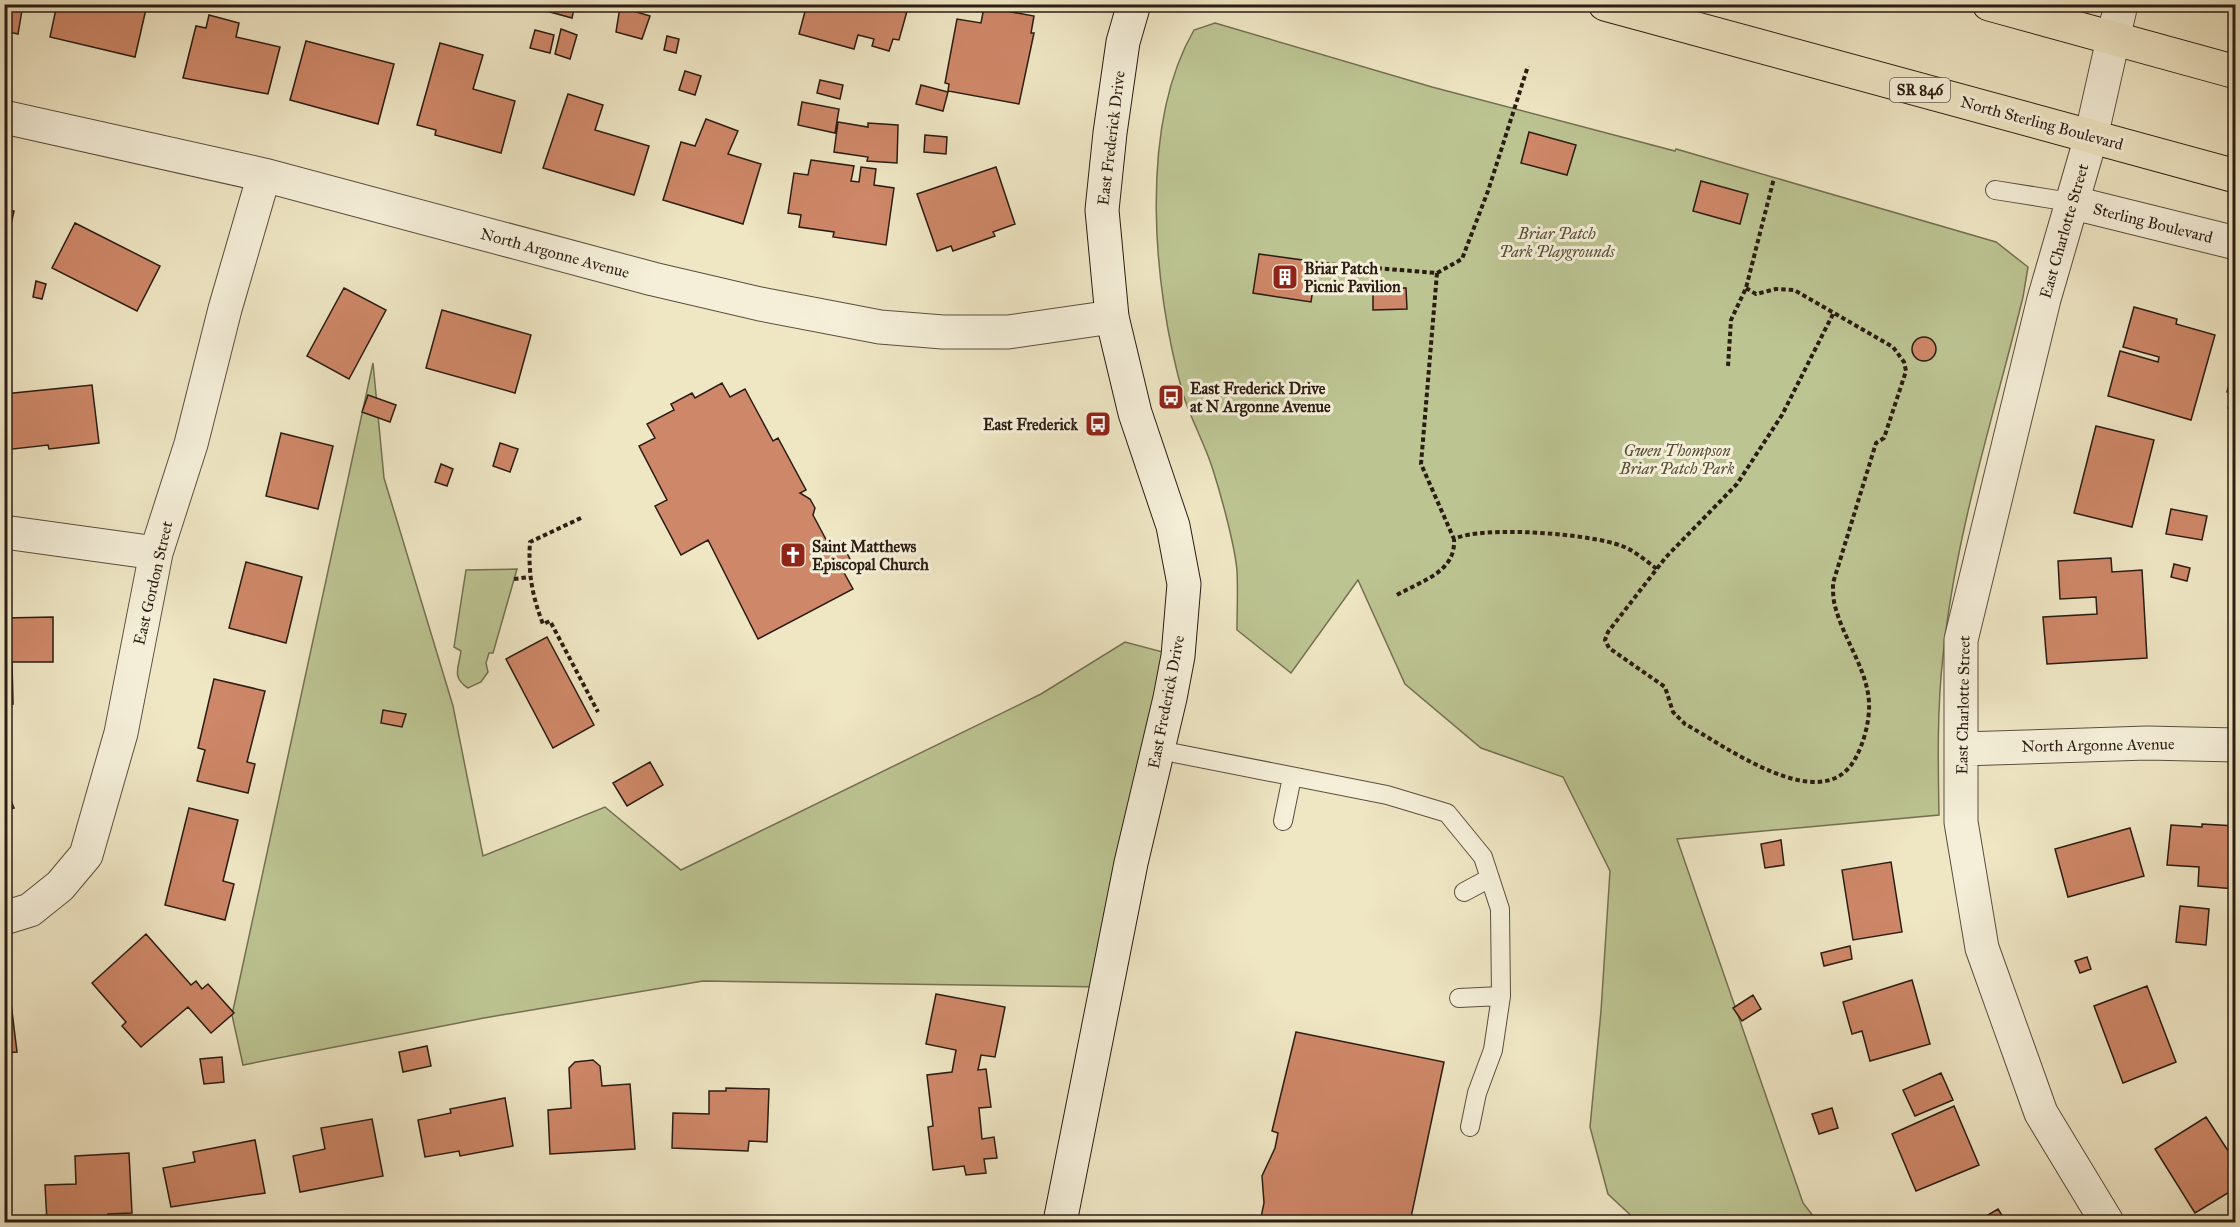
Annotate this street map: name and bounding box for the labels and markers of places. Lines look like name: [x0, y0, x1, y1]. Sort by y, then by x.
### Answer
place label: Briar Patch Picnic Pavilion: [1304, 259, 1401, 296]
building icon: Briar Patch Picnic Pavilion: [1270, 262, 1300, 292]
place label: East Frederick Drive at N Argonne Avenue: [1190, 379, 1331, 417]
bus stop icon: East Frederick Drive at N Argonne Avenue: [1156, 382, 1186, 412]
bus stop icon: East Frederick: [1083, 409, 1113, 439]
place label: East Frederick: [983, 415, 1079, 434]
place label: Saint Matthews Episcopal Church: [812, 537, 929, 575]
church icon: Saint Matthews Episcopal Church: [778, 540, 808, 570]

